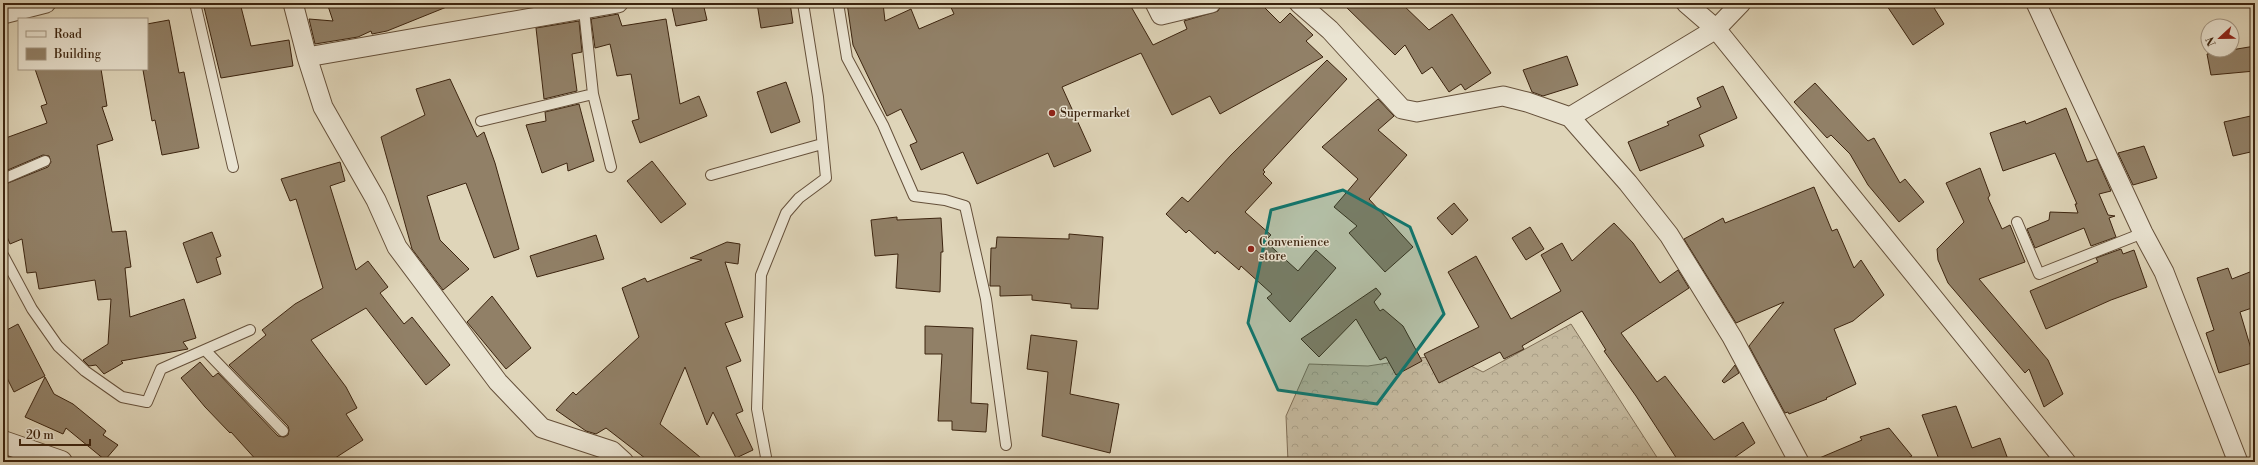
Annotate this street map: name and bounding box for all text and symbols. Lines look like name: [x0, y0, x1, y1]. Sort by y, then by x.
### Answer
legend: [18, 18, 148, 70]
north arrow: [2200, 18, 2240, 58]
text: Road: [54, 27, 82, 42]
text: N: [2203, 34, 2220, 48]
text: Building: [53, 47, 102, 62]
place label: Supermarket: [1060, 106, 1131, 121]
marker: Supermarket: [1047, 108, 1057, 118]
place label: Convenience store: [1259, 235, 1329, 264]
marker: Convenience store: [1246, 244, 1256, 254]
scale bar: [20, 421, 90, 447]
text: 20 m: [26, 428, 54, 443]

